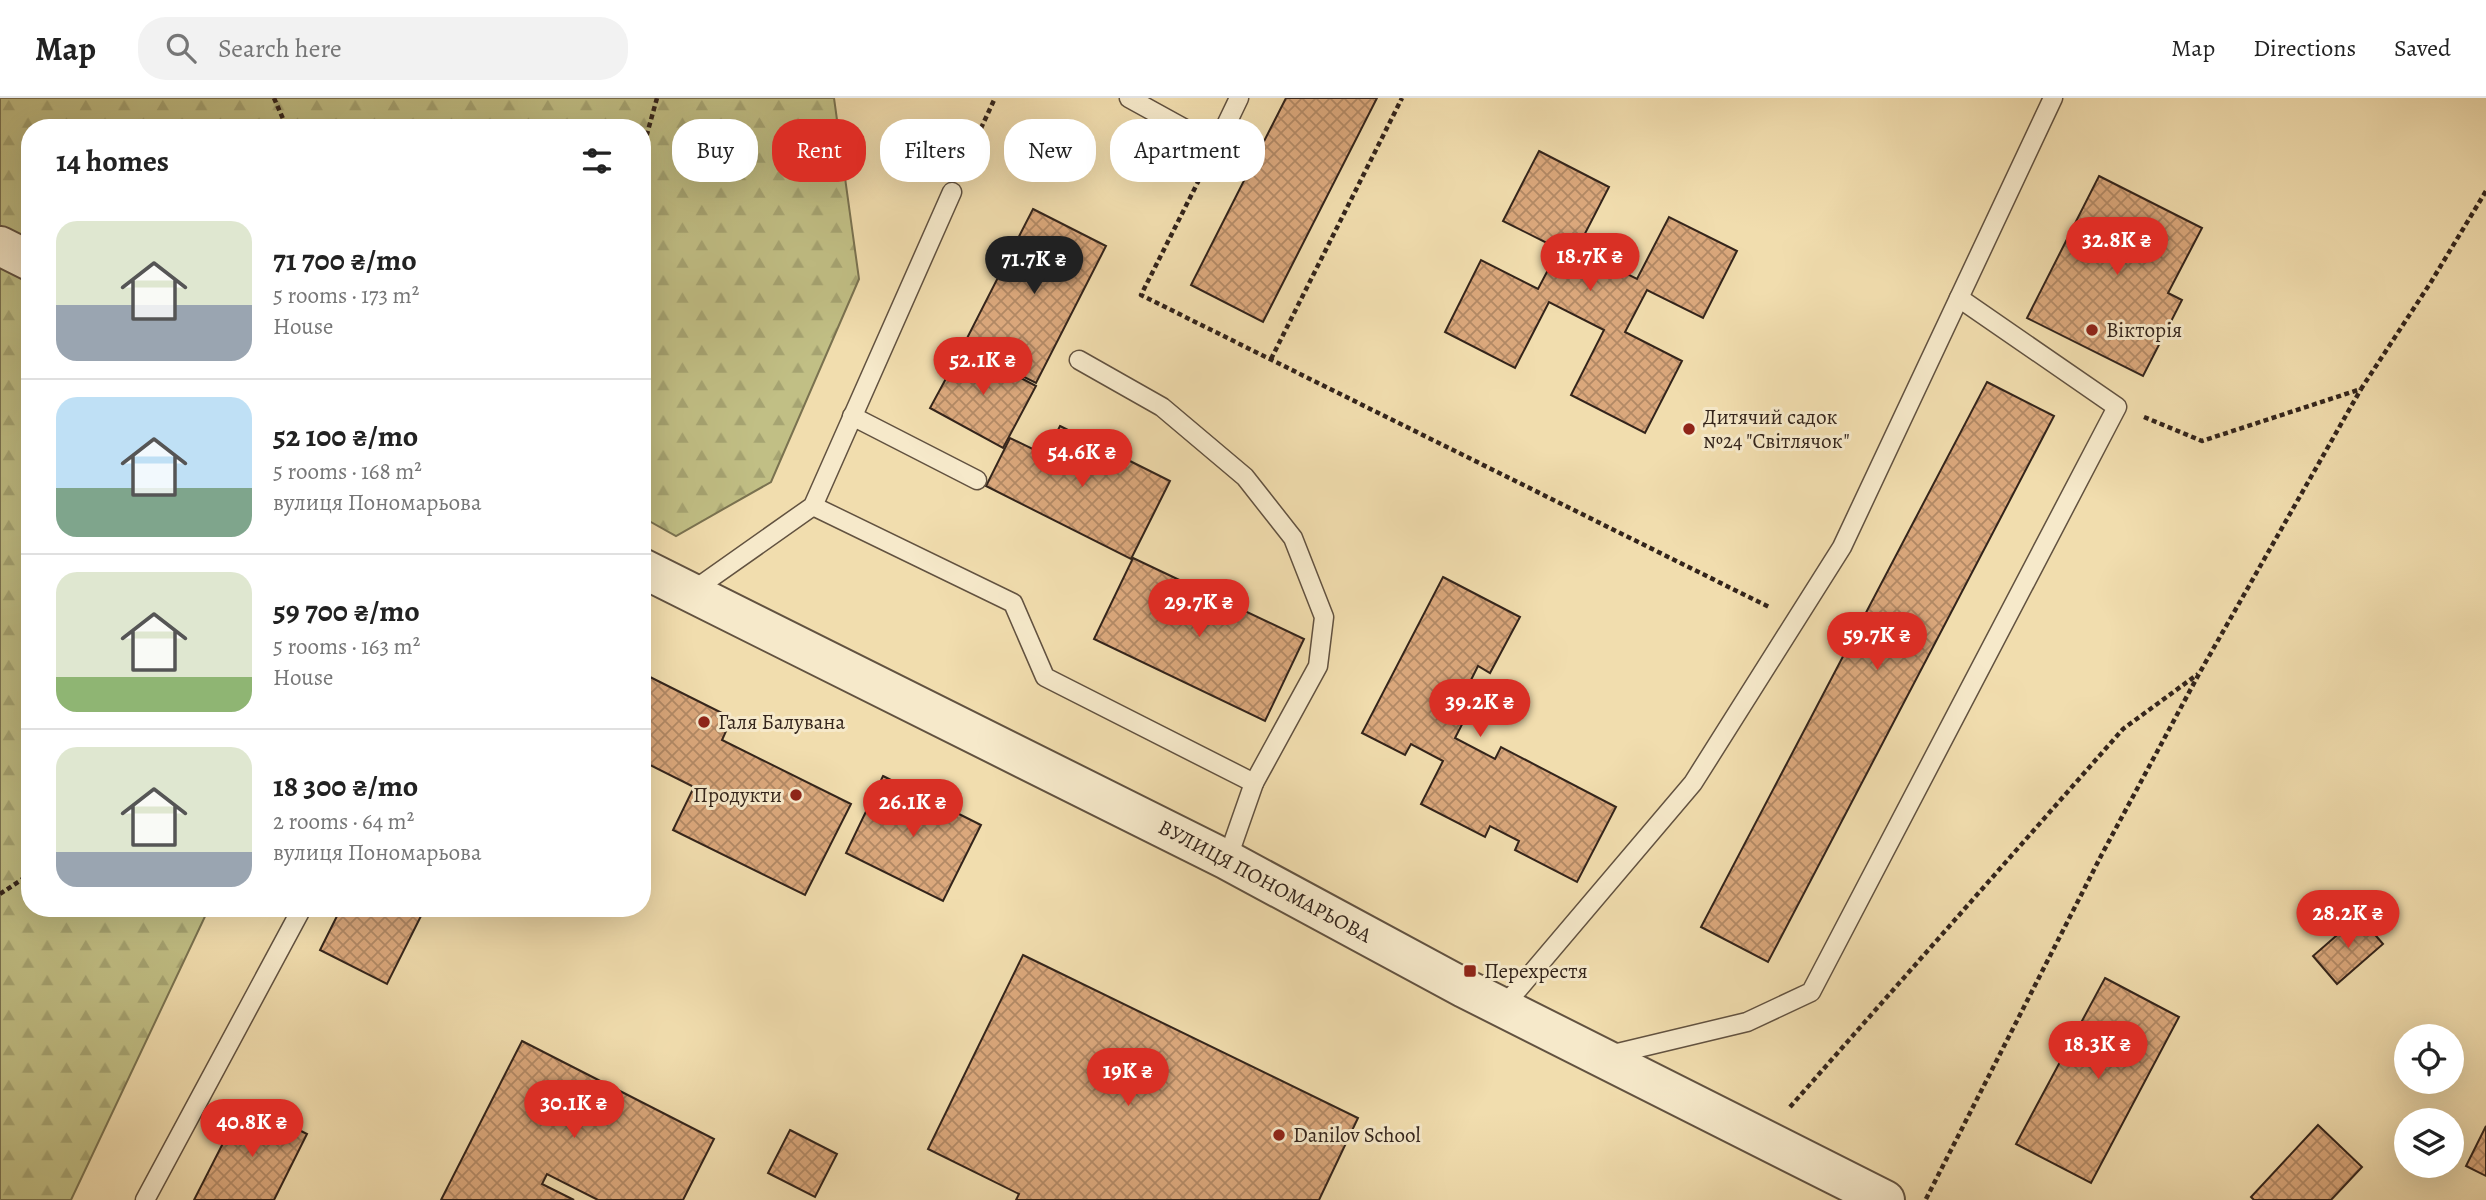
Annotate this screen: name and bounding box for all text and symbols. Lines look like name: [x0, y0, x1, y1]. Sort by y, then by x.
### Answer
search box: [138, 17, 628, 80]
text: Map: [35, 26, 96, 71]
icon: search: [162, 29, 200, 67]
text: Search here: [218, 31, 342, 66]
text: Map: [2171, 32, 2215, 64]
text: Directions: [2253, 32, 2356, 64]
text: Saved: [2394, 32, 2451, 64]
chip: Buy: [672, 119, 758, 182]
chip: Rent: [772, 119, 866, 182]
chip: Filters: [880, 119, 990, 182]
chip: New: [1004, 119, 1096, 182]
chip: Apartment: [1110, 119, 1265, 182]
text: 14 homes: [56, 141, 169, 181]
icon: filters: [578, 142, 616, 180]
pin: 32.8K ₴: [2052, 218, 2182, 277]
text: 32.8K ₴: [2082, 224, 2152, 255]
pin: 18.7K ₴: [1525, 234, 1655, 293]
pin: 71.7K ₴: [969, 236, 1099, 296]
text: 71 700 ₴/mo: [273, 240, 417, 280]
text: 18.7K ₴: [1557, 240, 1623, 271]
text: 71.7K ₴: [1001, 243, 1067, 274]
icon: home: [112, 249, 196, 333]
text: 5 rooms · 173 m²: [273, 280, 419, 311]
text: House: [273, 311, 333, 342]
place label: Вікторія: [2106, 316, 2182, 344]
marker: Вікторія: [2084, 322, 2100, 338]
pin: 52.1K ₴: [918, 338, 1048, 397]
text: 52.1K ₴: [950, 344, 1016, 375]
place label: Дитячий садок №24 "Світлячок": [1703, 403, 1850, 455]
text: 52 100 ₴/mo: [273, 416, 418, 456]
marker: Дитячий садок №24 "Світлячок": [1681, 421, 1697, 437]
icon: home: [112, 425, 196, 509]
pin: 54.6K ₴: [1017, 430, 1147, 489]
text: 54.6K ₴: [1047, 436, 1117, 467]
text: 5 rooms · 168 m²: [273, 456, 422, 487]
text: вулиця Пономарьова: [273, 487, 482, 518]
pin: 29.7K ₴: [1134, 580, 1264, 639]
text: 29.7K ₴: [1164, 586, 1234, 617]
text: 59 700 ₴/mo: [273, 591, 420, 631]
icon: home: [112, 600, 196, 684]
pin: 59.7K ₴: [1812, 612, 1942, 672]
text: 59.7K ₴: [1843, 619, 1911, 650]
text: 5 rooms · 163 m²: [273, 631, 420, 662]
text: House: [273, 662, 333, 693]
pin: 39.2K ₴: [1415, 680, 1545, 739]
text: 39.2K ₴: [1445, 686, 1515, 717]
place label: Галя Балувана: [718, 708, 846, 736]
marker: Галя Балувана: [696, 714, 712, 730]
text: 18 300 ₴/mo: [273, 766, 418, 806]
icon: home: [112, 775, 196, 859]
pin: 26.1K ₴: [848, 780, 978, 839]
place label: Продукти: [693, 781, 782, 809]
text: 26.1K ₴: [879, 786, 947, 817]
marker: Продукти: [788, 787, 804, 803]
text: 2 rooms · 64 m²: [273, 806, 414, 837]
street label: ВУЛИЦЯ ПОНОМАРЬОВА: [1154, 813, 1377, 949]
text: вулиця Пономарьова: [273, 837, 482, 868]
pin: 28.2K ₴: [2283, 890, 2413, 950]
text: 28.2K ₴: [2312, 897, 2384, 928]
place label: Перехрестя: [1484, 957, 1588, 985]
marker: Перехрестя: [1462, 963, 1478, 979]
pin: 18.3K ₴: [2033, 1021, 2163, 1081]
map controls: [2394, 1024, 2464, 1178]
button: locate: [2394, 1024, 2464, 1094]
text: 18.3K ₴: [2065, 1028, 2131, 1059]
pin: 19K ₴: [1079, 1048, 1177, 1108]
text: 19K ₴: [1103, 1055, 1153, 1086]
pin: 30.1K ₴: [509, 1080, 639, 1140]
text: 30.1K ₴: [540, 1087, 608, 1118]
pin: 40.8K ₴: [187, 1100, 317, 1159]
text: 40.8K ₴: [216, 1106, 288, 1137]
button: layers: [2394, 1108, 2464, 1178]
place label: Danilov School: [1293, 1121, 1421, 1149]
marker: Danilov School: [1271, 1127, 1287, 1143]

